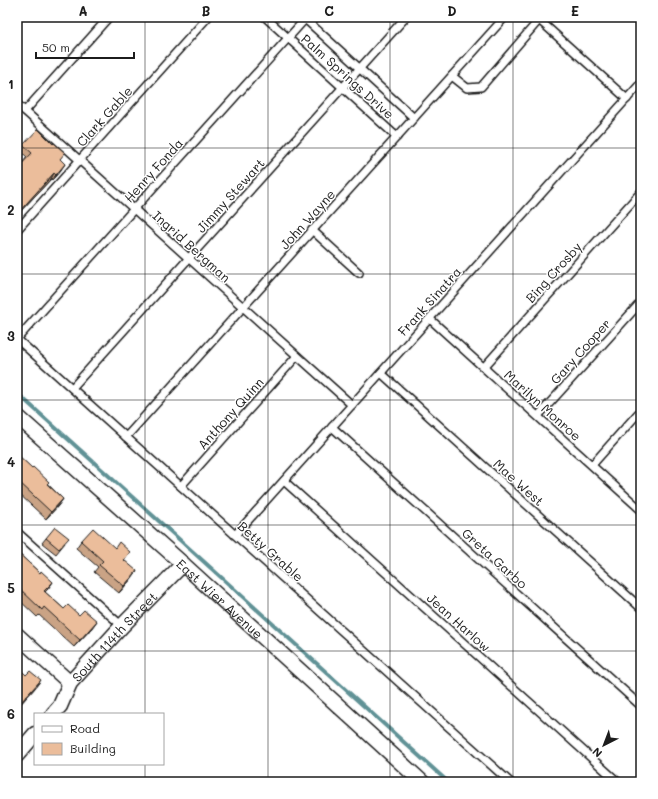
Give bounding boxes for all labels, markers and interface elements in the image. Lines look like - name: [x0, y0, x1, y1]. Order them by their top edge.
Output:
- text: A: [78, 2, 88, 19]
- text: B: [202, 2, 211, 19]
- text: C: [324, 2, 334, 19]
- text: D: [447, 2, 457, 19]
- text: E: [571, 2, 579, 19]
- street label: Palm Springs Drive: [298, 30, 398, 122]
- scale bar: [36, 34, 134, 60]
- text: 50 m: [42, 39, 70, 55]
- text: 1: [8, 75, 14, 92]
- street label: Clark Gable: [72, 82, 136, 150]
- street label: Henry Fonda: [120, 134, 186, 206]
- street label: Jimmy Stewart: [192, 154, 268, 236]
- street label: John Wayne: [276, 185, 338, 253]
- text: 2: [7, 201, 15, 218]
- street label: Ingrid Bergman: [149, 206, 235, 286]
- street label: Bing Crosby: [521, 238, 585, 306]
- street label: Frank Sinatra: [394, 263, 464, 339]
- street label: Gary Cooper: [546, 315, 614, 387]
- text: 3: [7, 327, 15, 344]
- street label: Marilyn Monroe: [501, 366, 585, 444]
- street label: Anthony Quinn: [193, 374, 267, 452]
- text: 4: [7, 453, 15, 470]
- street label: Mae West: [490, 455, 548, 509]
- street label: Betty Grable: [235, 517, 307, 585]
- street label: Greta Garbo: [459, 524, 532, 592]
- street label: East Wier Avenue: [174, 554, 267, 642]
- text: 5: [7, 579, 15, 596]
- street label: South 114th Street: [67, 587, 160, 685]
- street label: Jean Harlow: [424, 589, 494, 655]
- text: 6: [7, 705, 15, 722]
- legend: [34, 713, 164, 765]
- text: Road: [70, 720, 100, 736]
- north arrow: [584, 725, 624, 765]
- text: Building: [70, 740, 116, 756]
- text: N: [589, 744, 605, 761]

